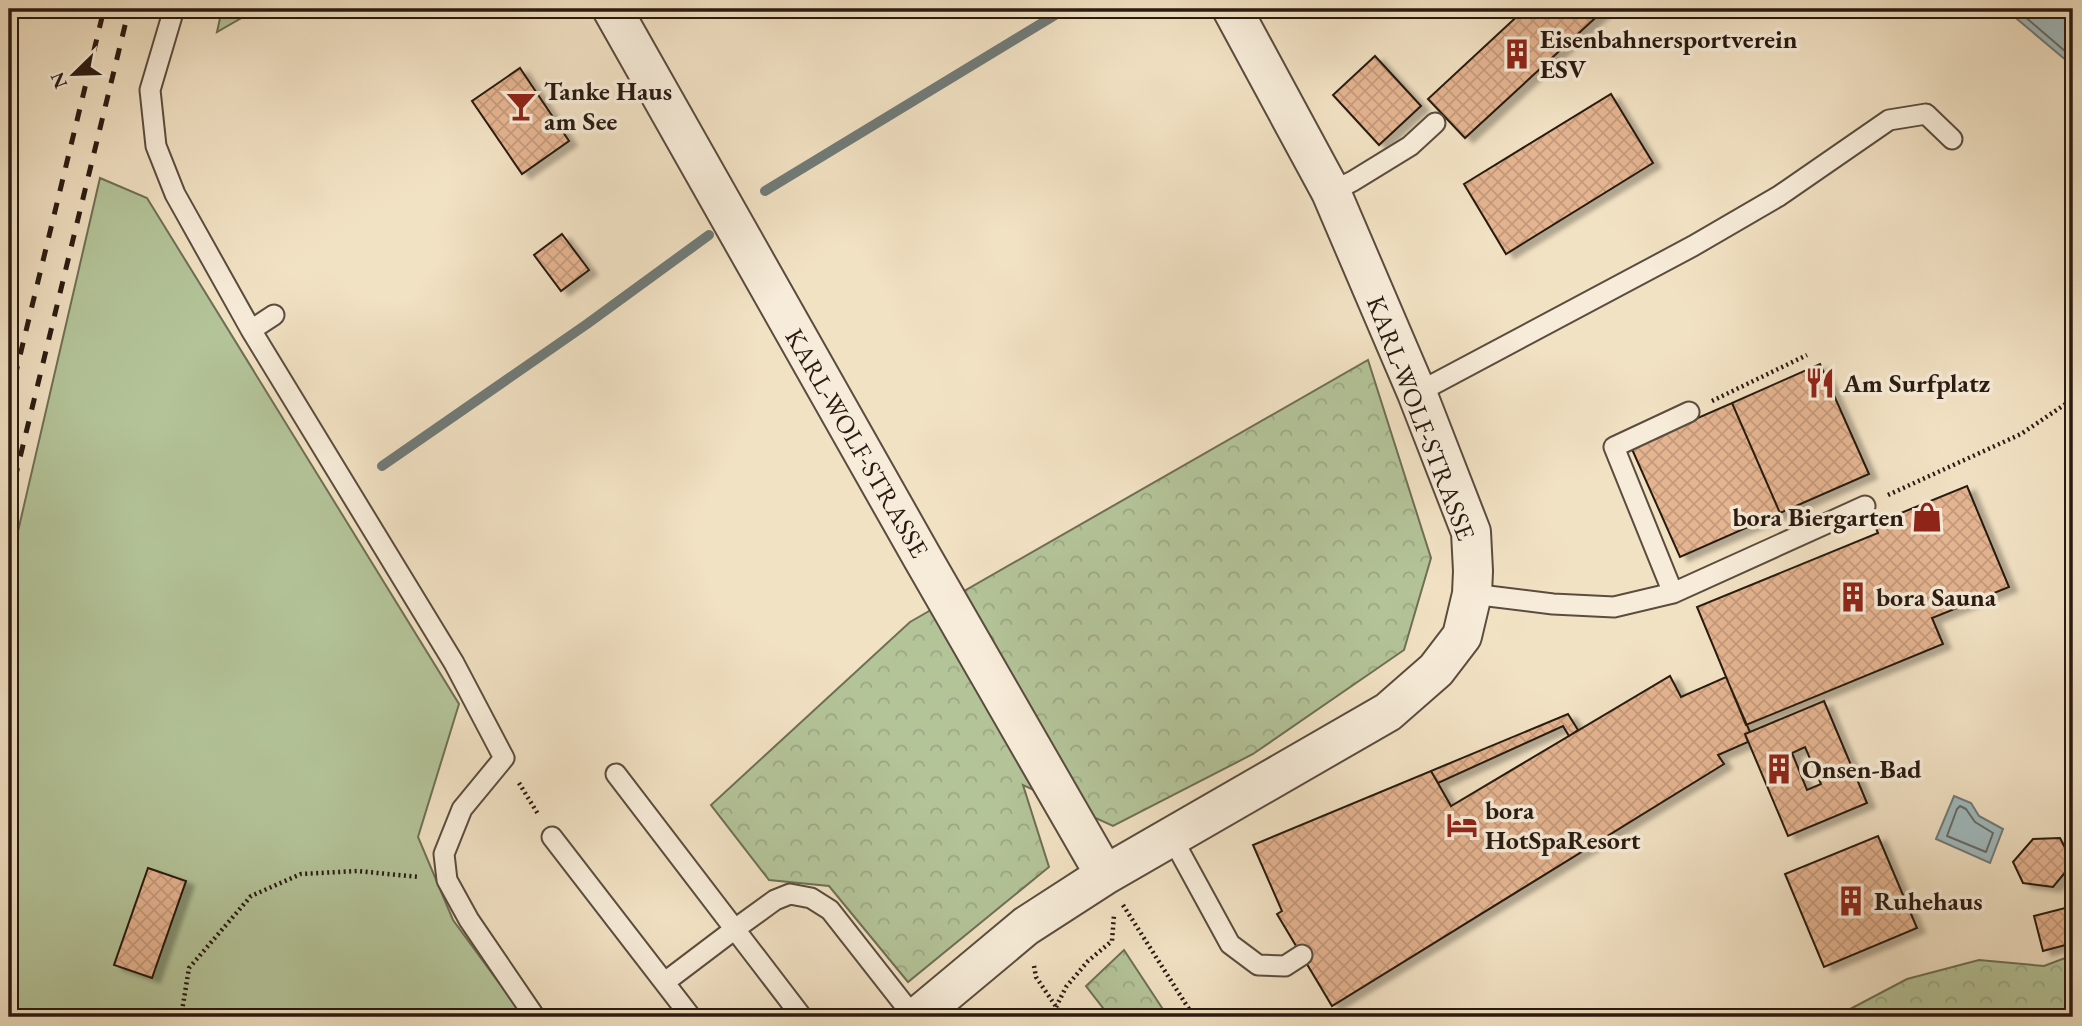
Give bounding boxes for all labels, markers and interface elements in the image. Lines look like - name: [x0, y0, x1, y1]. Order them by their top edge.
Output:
- place label: Eisenbahnersportverein ESV: [1540, 22, 1798, 86]
- building icon: Eisenbahnersportverein ESV: [1500, 37, 1534, 71]
- north arrow: [38, 38, 108, 108]
- text: N: [44, 68, 73, 92]
- place label: Tanke Haus am See: [544, 74, 672, 138]
- bar icon: Tanke Haus am See: [504, 89, 538, 123]
- street label: KARL-WOLF-STRASSE: [1359, 291, 1483, 545]
- street label: KARL-WOLF-STRASSE: [778, 322, 937, 564]
- restaurant icon: Am Surfplatz: [1803, 366, 1837, 400]
- place label: Am Surfplatz: [1842, 366, 1990, 400]
- place label: bora Biergarten: [1733, 500, 1904, 534]
- shop icon: bora Biergarten: [1910, 500, 1944, 534]
- building icon: bora Sauna: [1836, 580, 1870, 614]
- place label: bora Sauna: [1876, 580, 1997, 614]
- building icon: Onsen-Bad: [1762, 752, 1796, 786]
- place label: Onsen-Bad: [1802, 752, 1922, 786]
- place label: bora HotSpaResort: [1485, 793, 1641, 857]
- hotel icon: bora HotSpaResort: [1445, 808, 1479, 842]
- building icon: Ruhehaus: [1834, 884, 1868, 918]
- place label: Ruhehaus: [1874, 884, 1983, 918]

